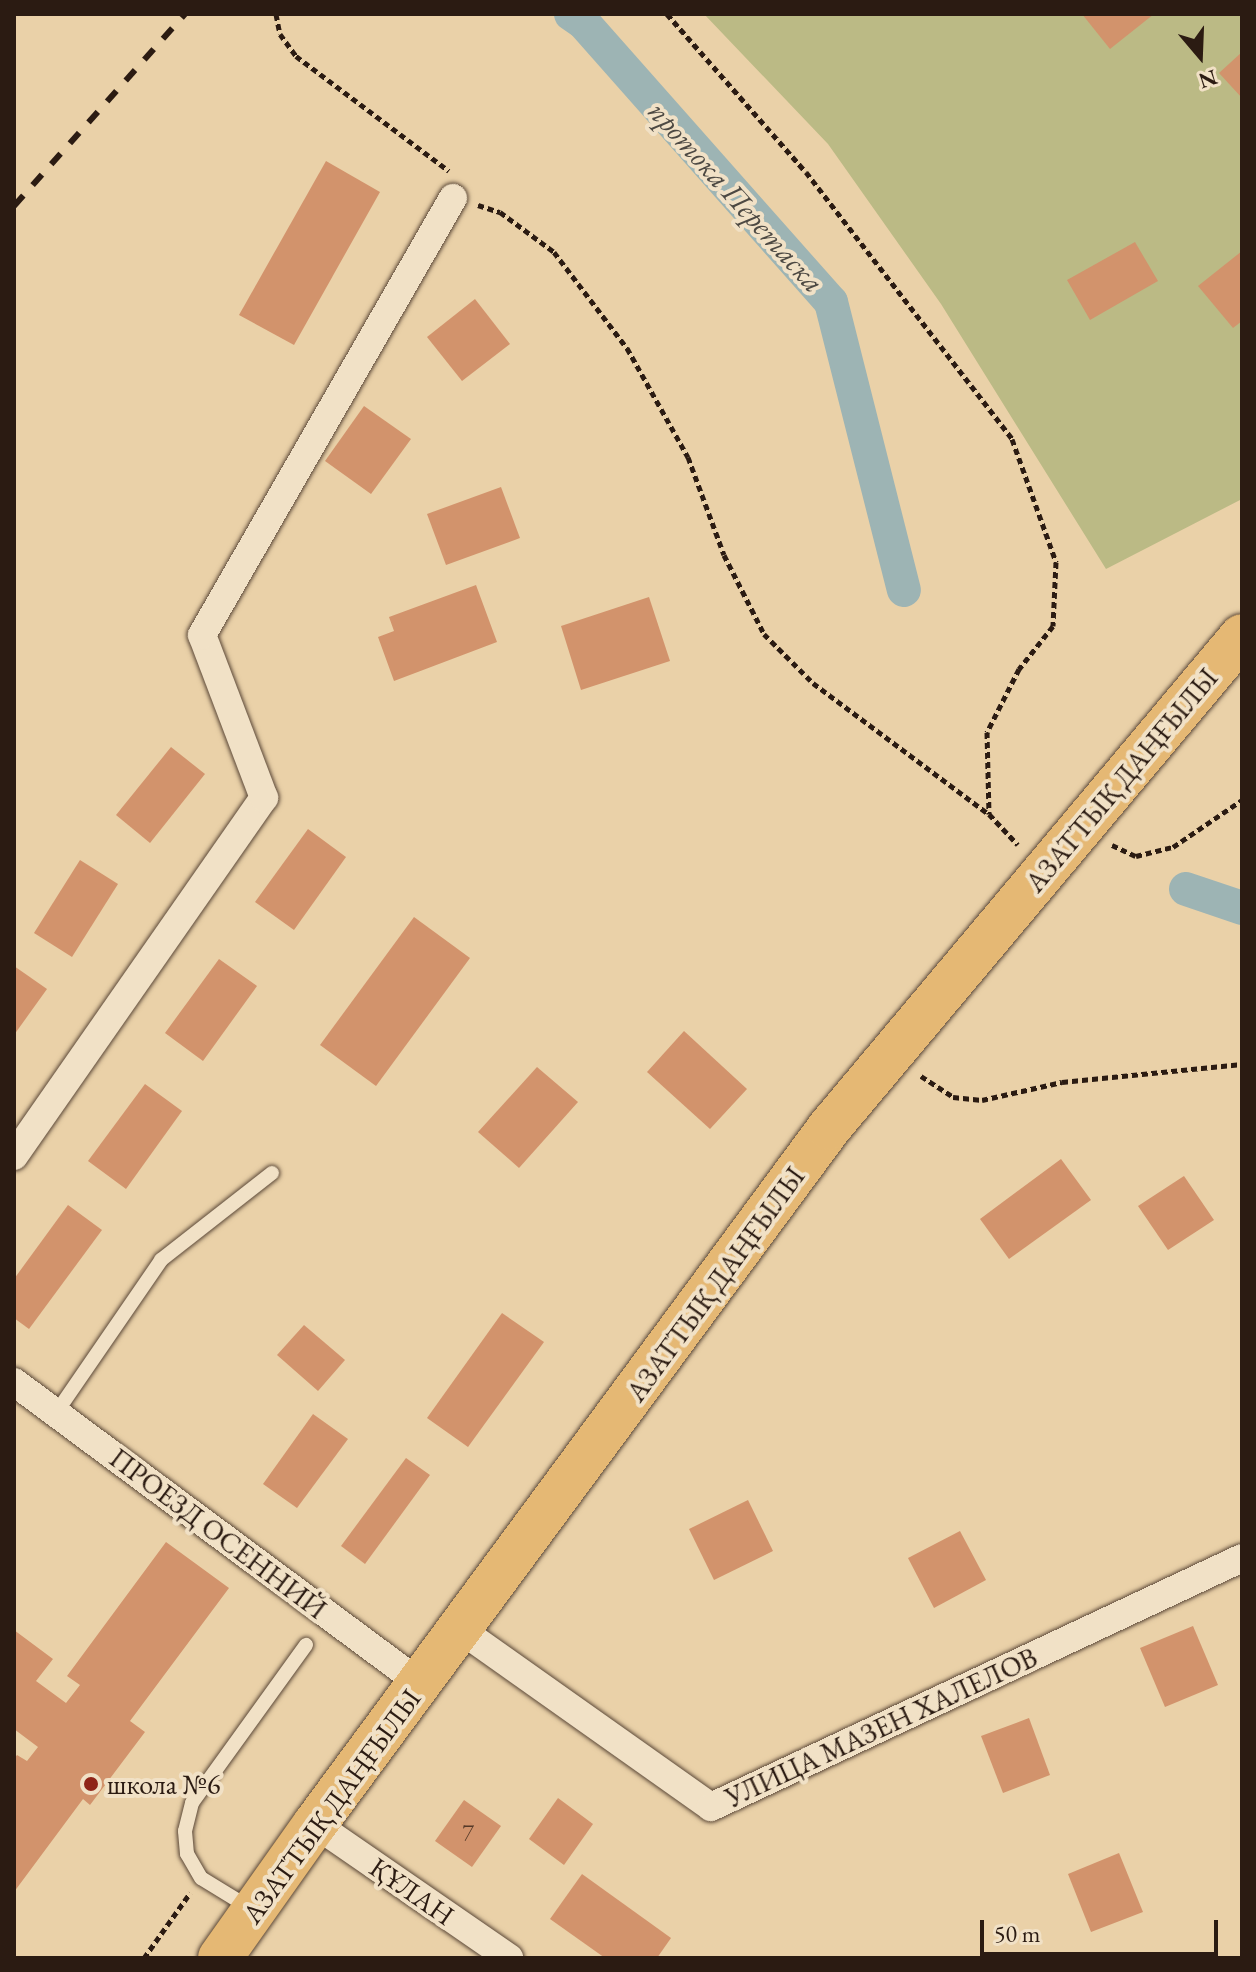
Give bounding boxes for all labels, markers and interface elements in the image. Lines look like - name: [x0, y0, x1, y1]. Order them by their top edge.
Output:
- north arrow: [1160, 16, 1240, 96]
- text: N: [1195, 63, 1221, 96]
- water label: протока Перетаска: [641, 94, 831, 300]
- street label: АЗАТТЫҚ ДАҢҒЫЛЫ: [1018, 661, 1224, 899]
- street label: АЗАТТЫҚ ДАҢҒЫЛЫ: [619, 1160, 811, 1408]
- street label: ПРОЕЗД ОСЕННИЙ: [103, 1441, 333, 1625]
- street label: УЛИЦА МАЗЕН ХАЛЕЛОВ: [720, 1640, 1042, 1814]
- street label: АЗАТТЫҚ ДАҢҒЫЛЫ: [235, 1682, 427, 1930]
- place label: школа №6: [107, 1767, 220, 1801]
- marker: школа №6: [82, 1775, 100, 1793]
- house number: 7: [462, 1819, 474, 1847]
- street label: ҚҰЛАН: [363, 1850, 461, 1932]
- scale bar: [984, 1904, 1222, 1954]
- text: 50 m: [994, 1918, 1041, 1949]

